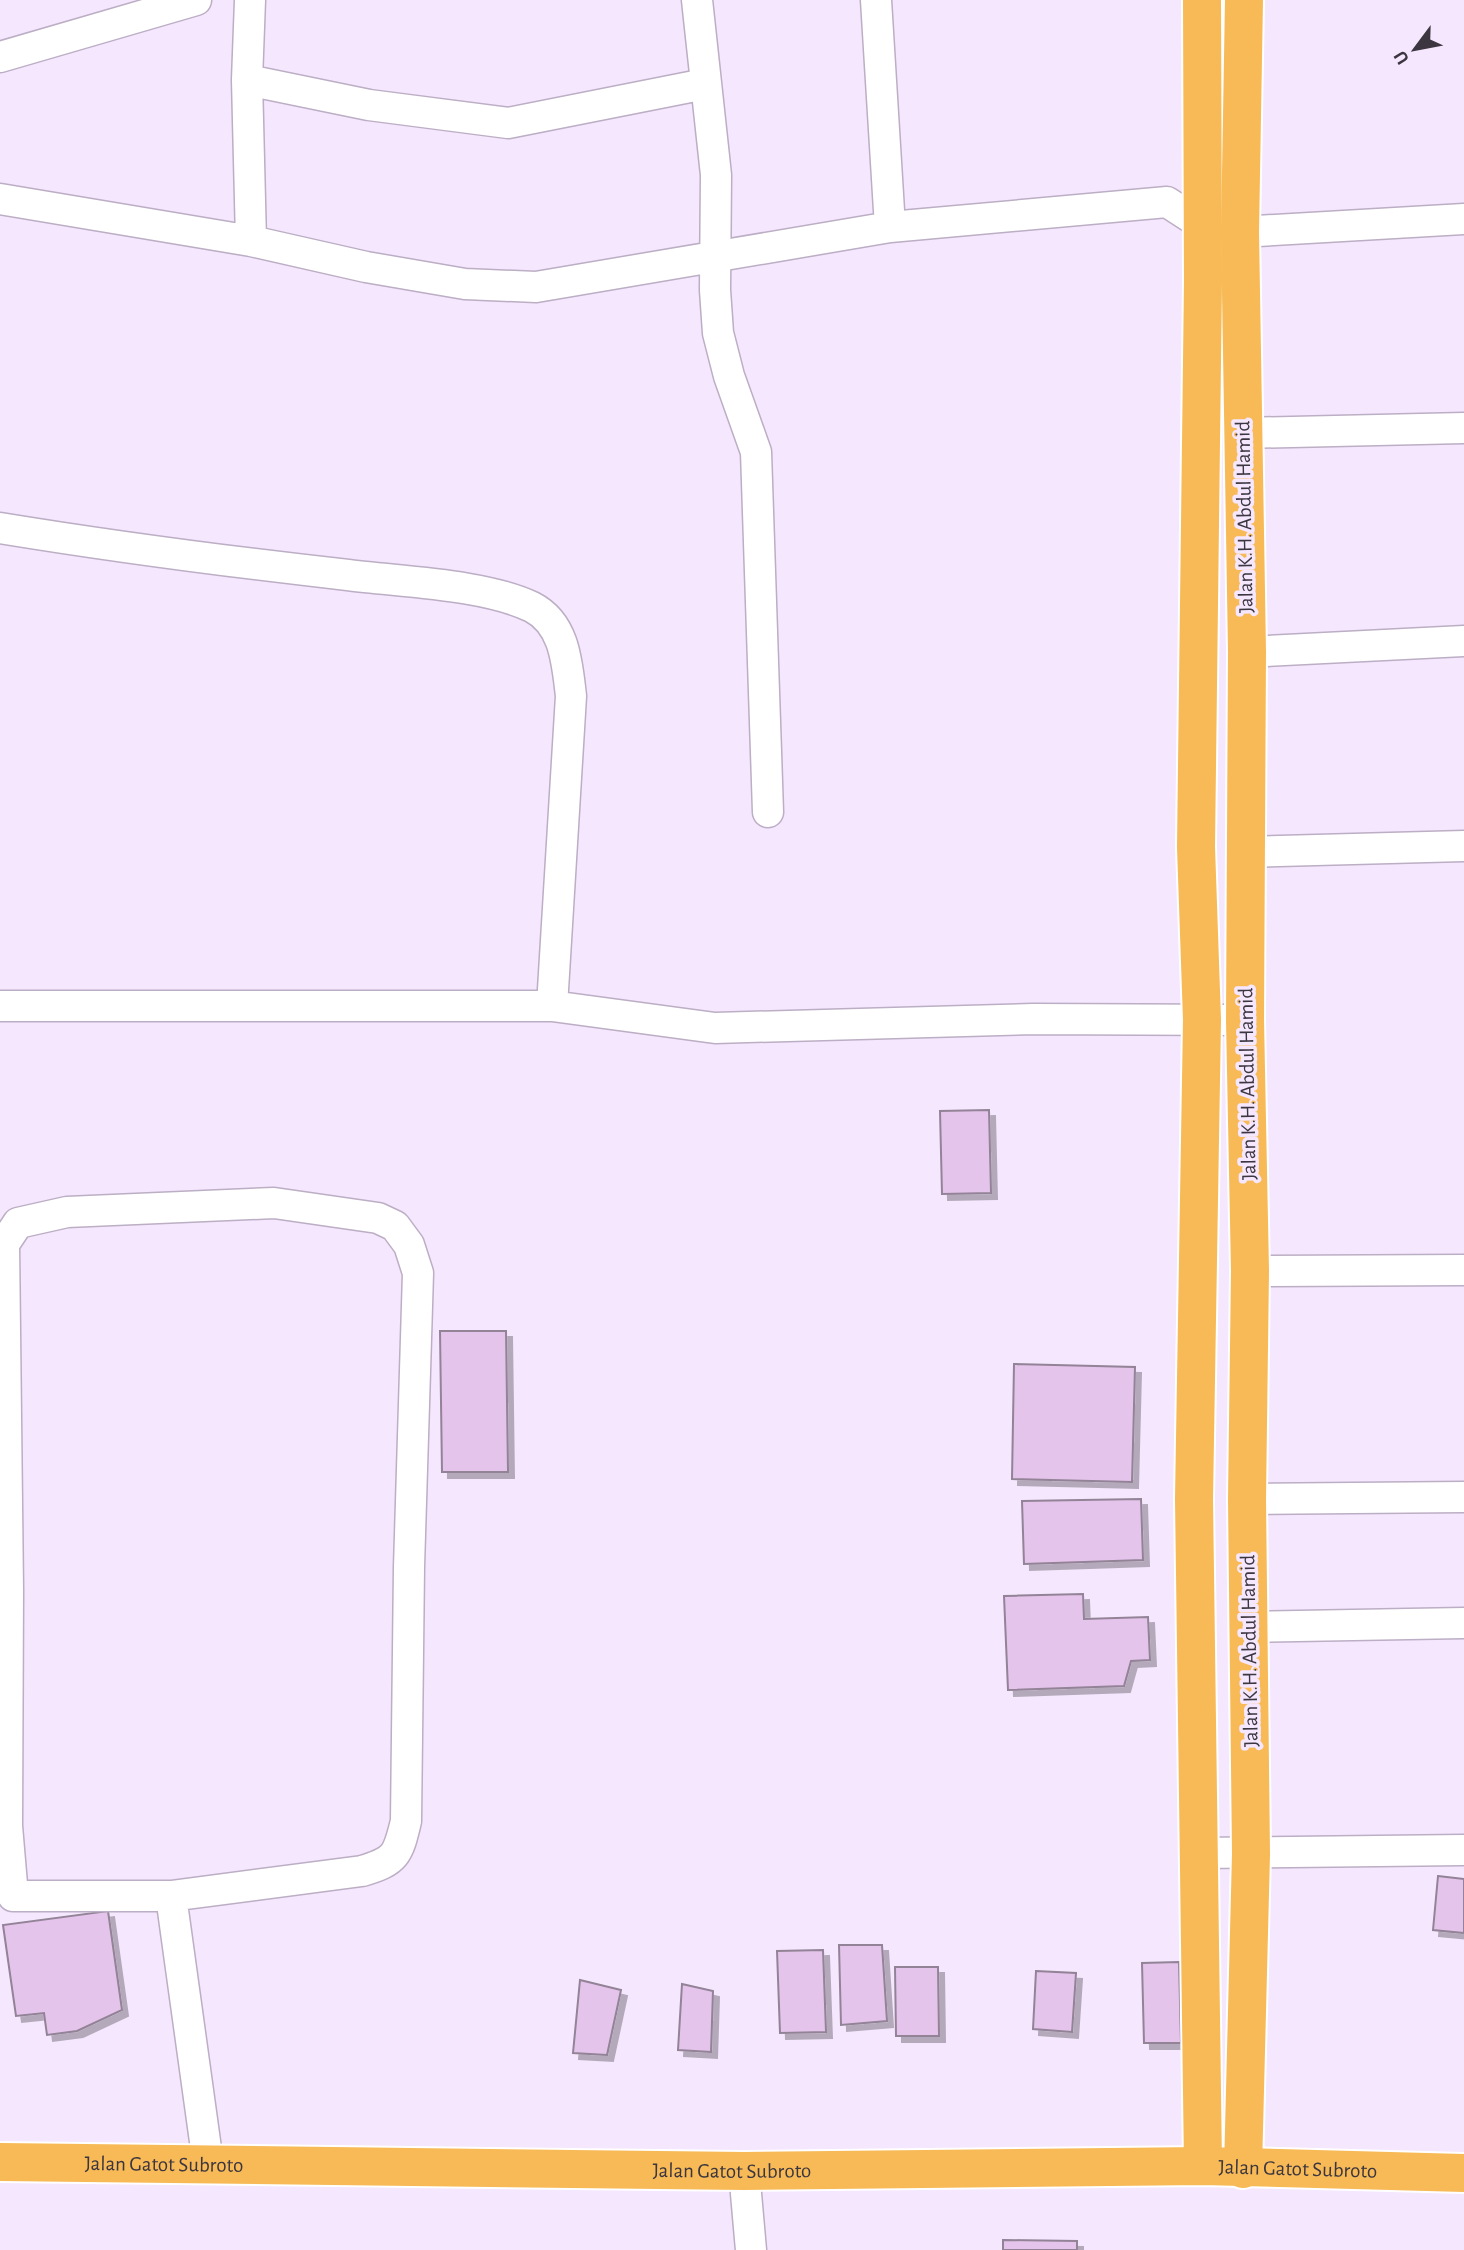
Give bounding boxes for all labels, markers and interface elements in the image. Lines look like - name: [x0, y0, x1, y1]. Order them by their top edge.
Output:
- north arrow: [1380, 14, 1450, 84]
- text: U: [1391, 47, 1413, 67]
- street label: Jalan K.H. Abdul Hamid: [1232, 420, 1257, 613]
- street label: Jalan K.H. Abdul Hamid: [1235, 987, 1260, 1180]
- street label: Jalan K.H. Abdul Hamid: [1237, 1554, 1262, 1747]
- street label: Jalan Gatot Subroto: [84, 2153, 244, 2176]
- street label: Jalan Gatot Subroto: [1218, 2156, 1378, 2182]
- street label: Jalan Gatot Subroto: [652, 2160, 811, 2182]

